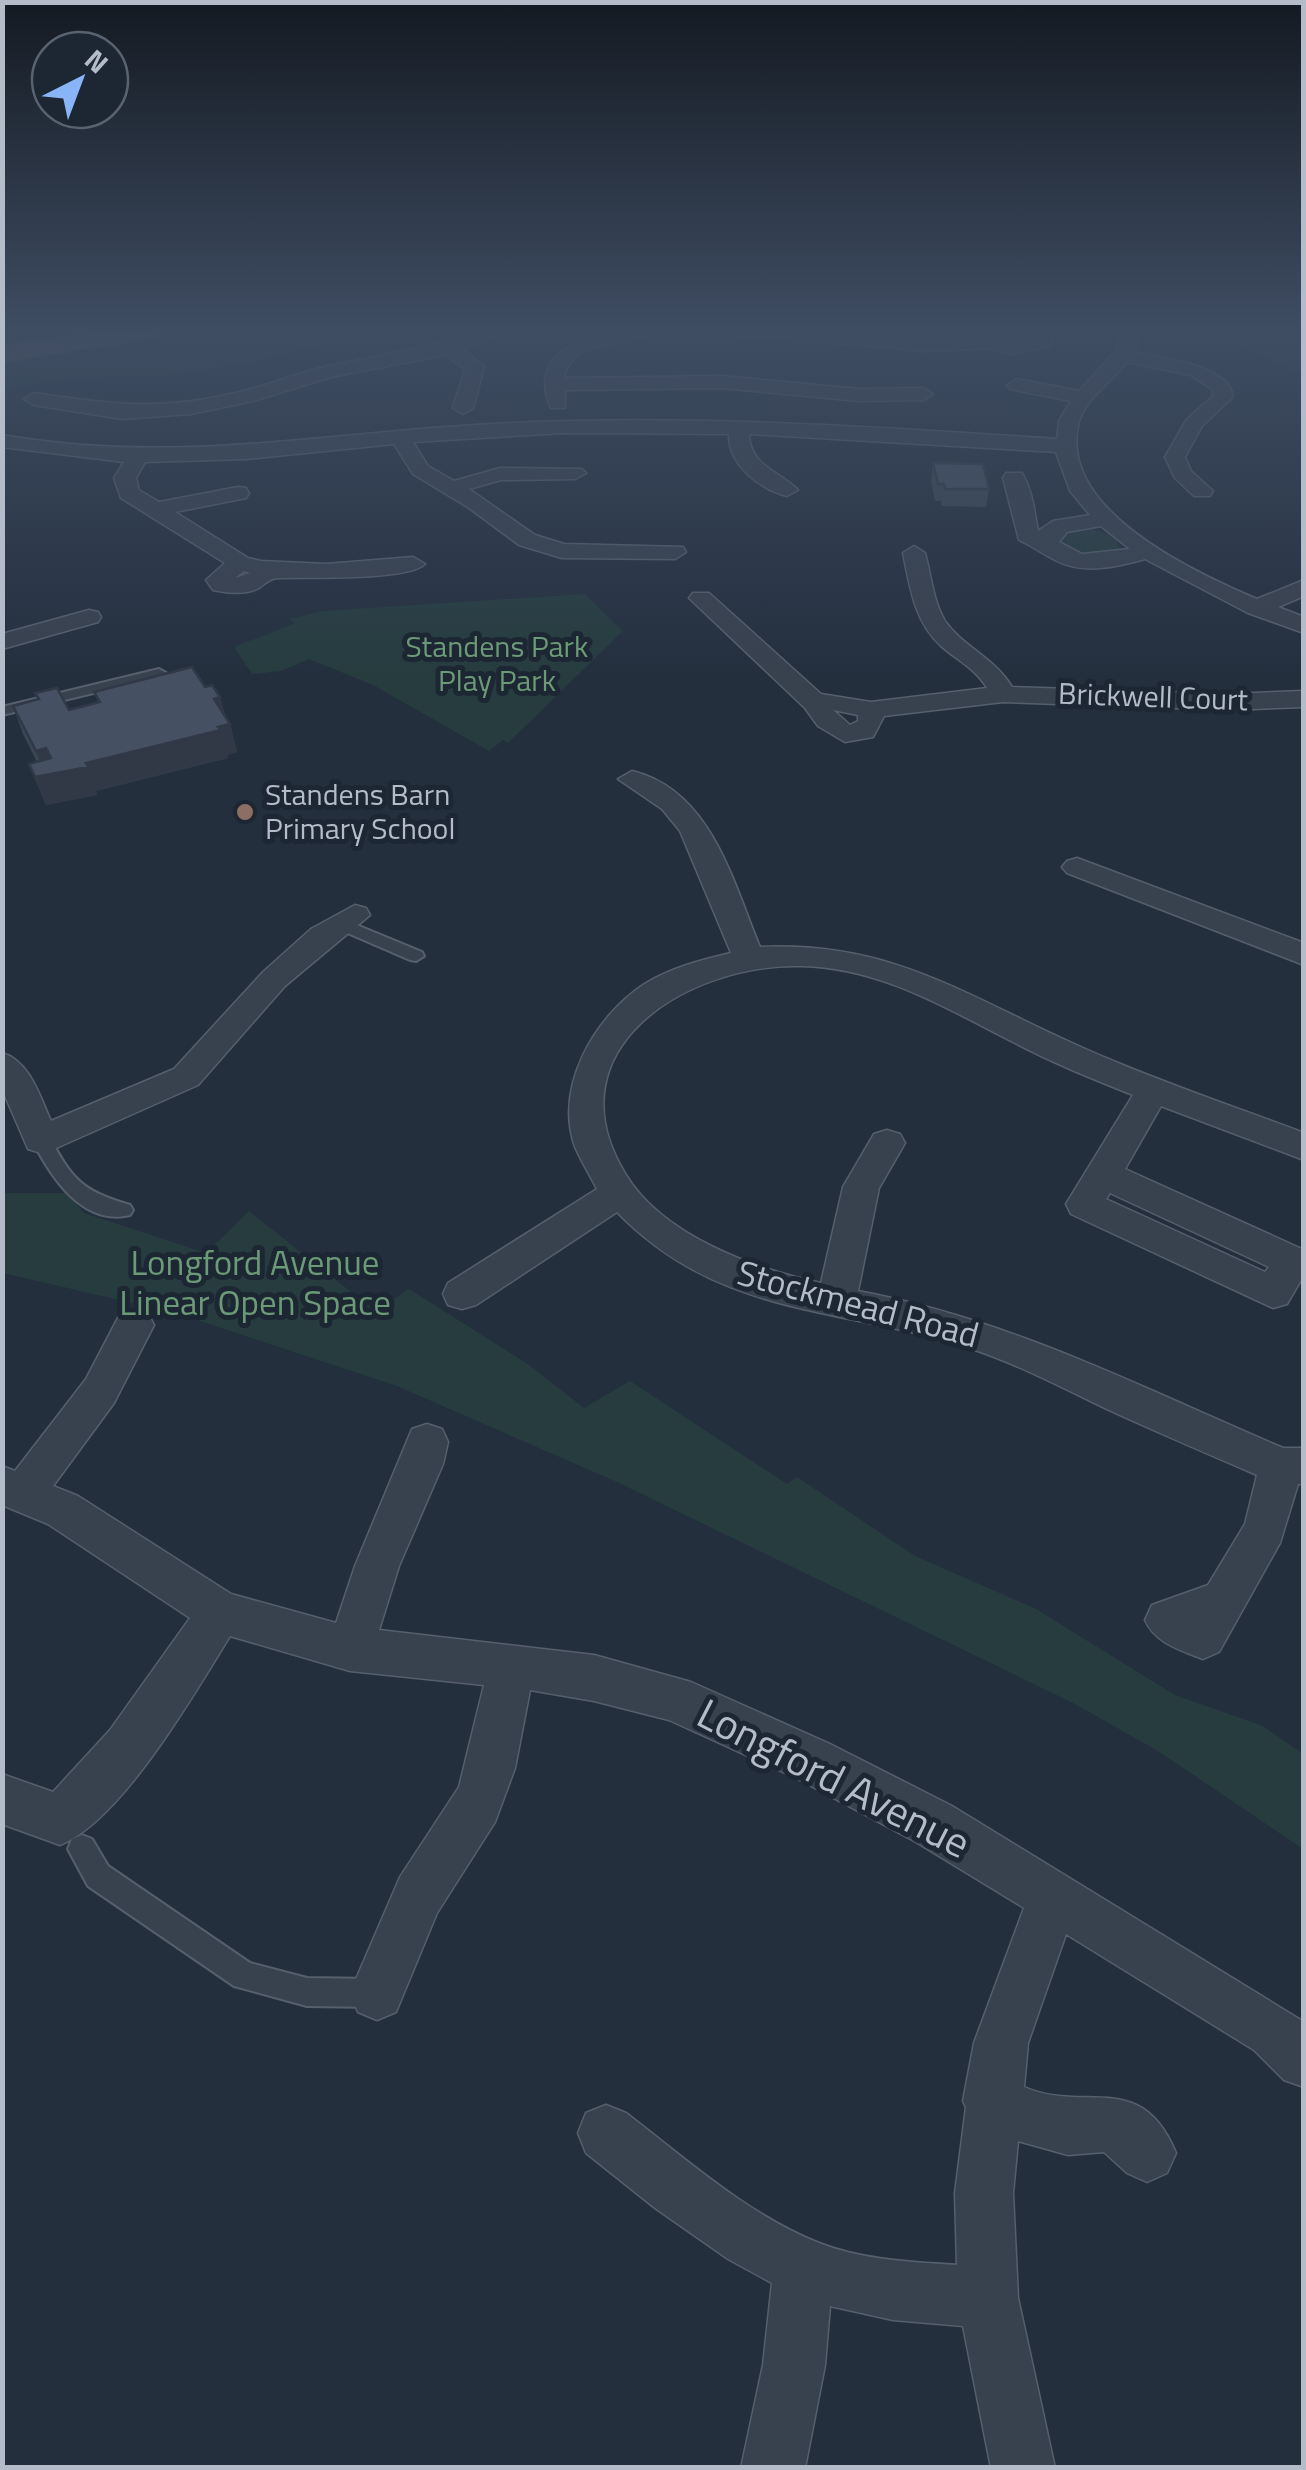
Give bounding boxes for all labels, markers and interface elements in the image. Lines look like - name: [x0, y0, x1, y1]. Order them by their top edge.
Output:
- north arrow: [30, 30, 130, 130]
- text: N: [75, 39, 119, 84]
- park label: Standens Park Play Park: [406, 623, 588, 703]
- street label: Brickwell Court: [1057, 670, 1249, 722]
- place label: Standens Barn Primary School: [265, 771, 455, 851]
- marker: Standens Barn Primary School: [234, 801, 256, 823]
- park label: Longford Avenue Linear Open Space: [119, 1235, 391, 1329]
- street label: Stockmead Road: [732, 1245, 985, 1361]
- street label: Longford Avenue: [687, 1681, 982, 1873]

